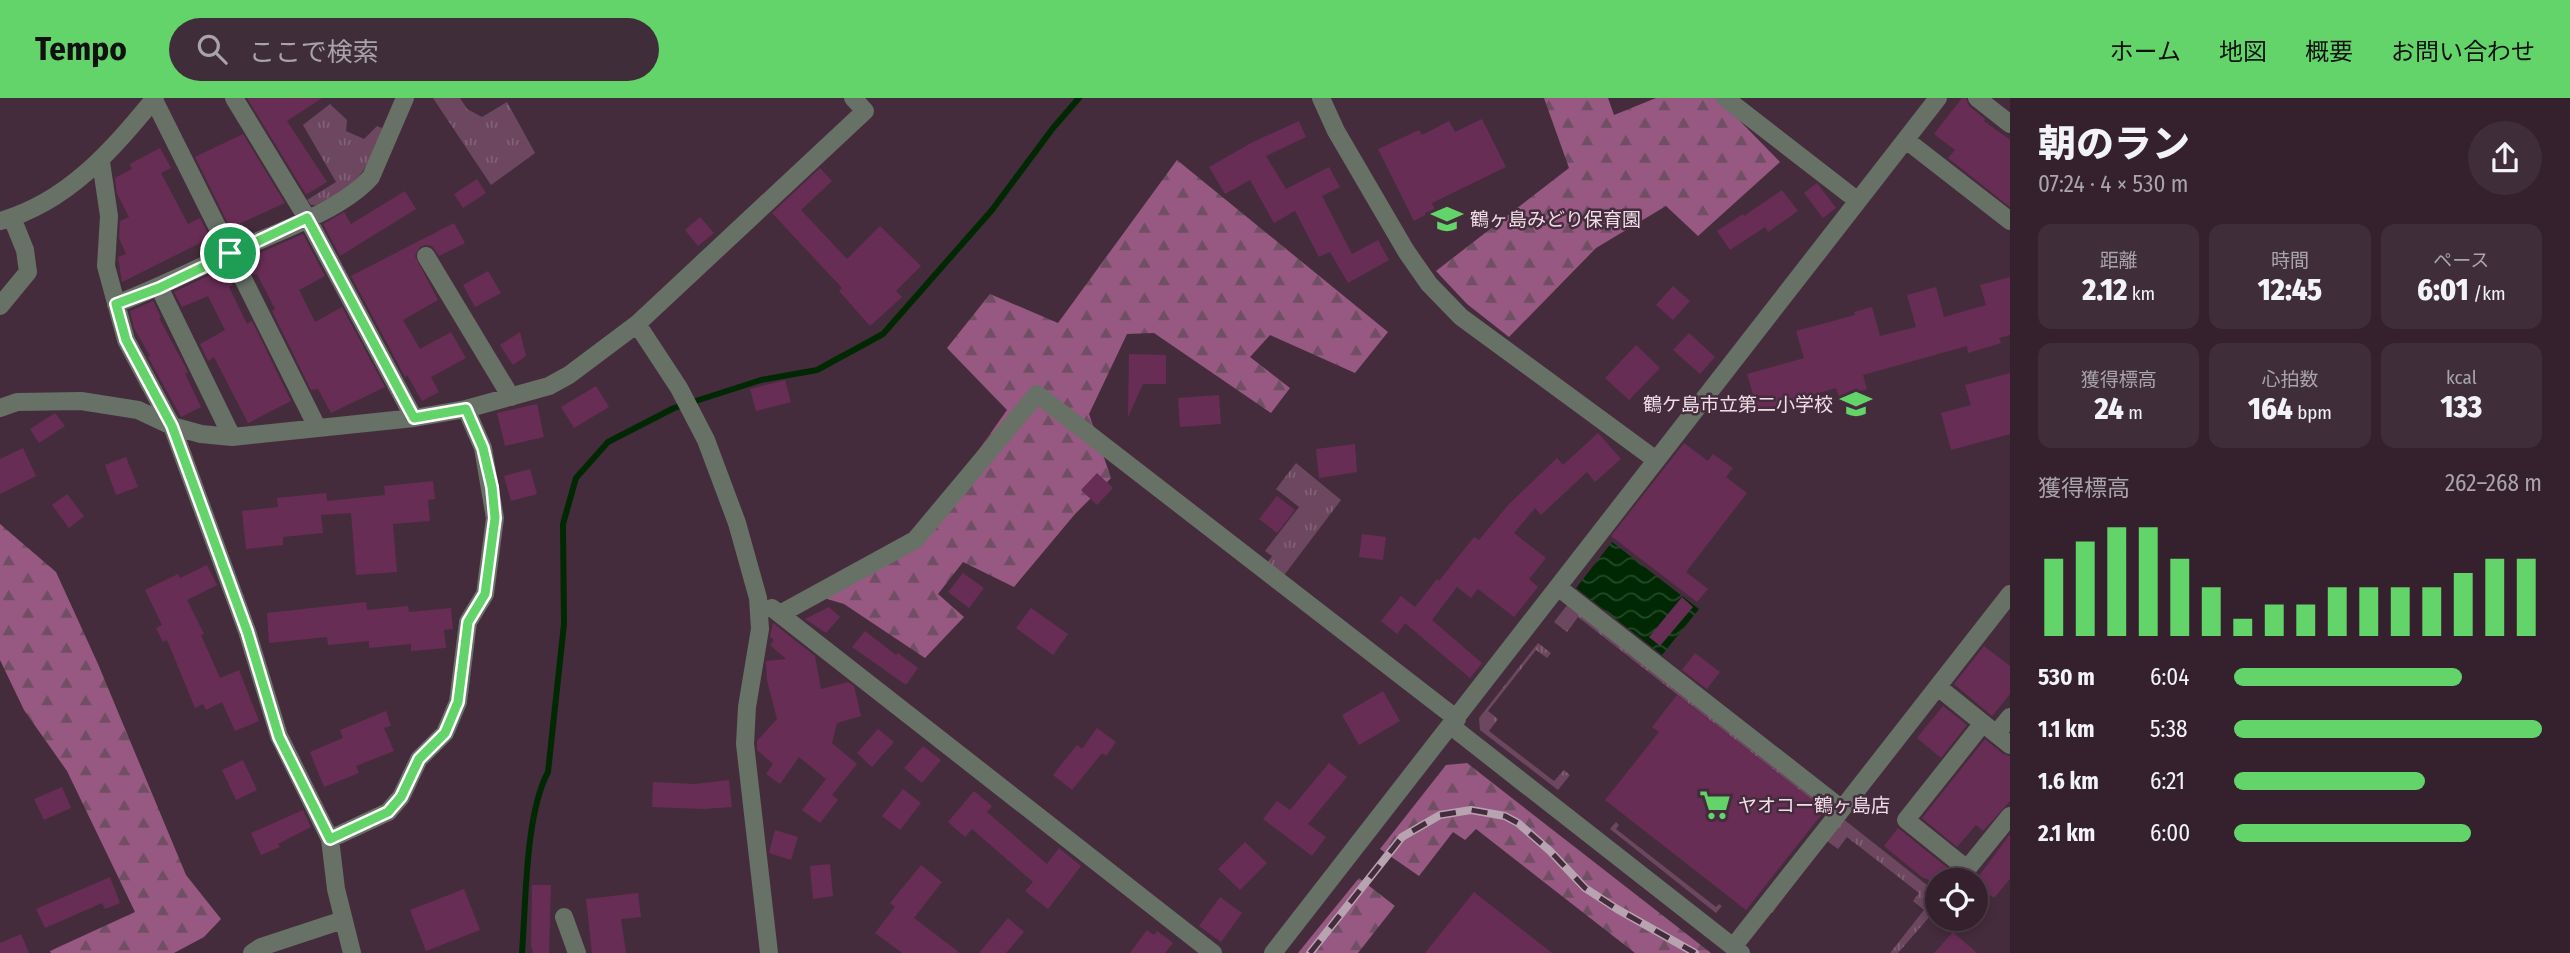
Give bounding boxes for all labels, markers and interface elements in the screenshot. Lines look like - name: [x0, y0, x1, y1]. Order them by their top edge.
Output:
- search box: [169, 18, 659, 81]
- text: Tempo: [35, 29, 127, 69]
- icon: search: [193, 30, 231, 68]
- text: ここで検索: [249, 37, 379, 68]
- text: ホーム: [2110, 38, 2181, 66]
- text: 地図: [2219, 38, 2267, 66]
- text: 概要: [2305, 38, 2353, 66]
- text: お問い合わせ: [2391, 38, 2535, 66]
- text: 朝のラン: [2038, 121, 2190, 167]
- button: share: [2468, 121, 2542, 195]
- text: 07:24 · 4 × 530 m: [2038, 170, 2188, 198]
- school or university icon: 鶴ヶ島みどり保育園: [1430, 202, 1464, 236]
- place label: 鶴ヶ島みどり保育園: [1470, 208, 1641, 231]
- pin: [200, 223, 260, 283]
- icon: arrive: [211, 234, 249, 272]
- text: 距離: [2100, 249, 2138, 272]
- text: 時間: [2271, 249, 2309, 272]
- text: ペース: [2433, 249, 2489, 272]
- text: 2.12: [2082, 272, 2127, 308]
- text: 12:45: [2258, 272, 2322, 308]
- text: 6:01: [2417, 272, 2469, 308]
- text: km: [2127, 282, 2155, 305]
- text: /km: [2469, 282, 2506, 305]
- text: kcal: [2446, 366, 2477, 389]
- text: 獲得標高: [2081, 368, 2157, 391]
- text: 心拍数: [2261, 368, 2319, 391]
- school or university icon: 鶴ケ島市立第二小学校: [1839, 387, 1873, 421]
- text: 133: [2440, 389, 2482, 425]
- text: 24: [2095, 391, 2124, 427]
- text: 164: [2248, 391, 2293, 427]
- place label: 鶴ケ島市立第二小学校: [1643, 393, 1833, 416]
- text: m: [2124, 401, 2143, 424]
- text: bpm: [2293, 401, 2332, 424]
- text: 262–268 m: [2445, 469, 2542, 497]
- text: 獲得標高: [2038, 474, 2130, 502]
- text: 530 m: [2038, 663, 2095, 691]
- text: 6:04: [2150, 663, 2189, 691]
- text: 1.1 km: [2038, 715, 2094, 743]
- text: 5:38: [2150, 715, 2188, 743]
- text: 1.6 km: [2038, 767, 2099, 795]
- text: 6:21: [2150, 767, 2185, 795]
- supermarket icon: ヤオコー鶴ヶ島店: [1698, 788, 1732, 822]
- place label: ヤオコー鶴ヶ島店: [1738, 794, 1890, 817]
- text: 2.1 km: [2038, 819, 2095, 847]
- text: 6:00: [2150, 819, 2190, 847]
- map controls: [1925, 868, 1988, 931]
- button: locate: [1925, 868, 1988, 931]

